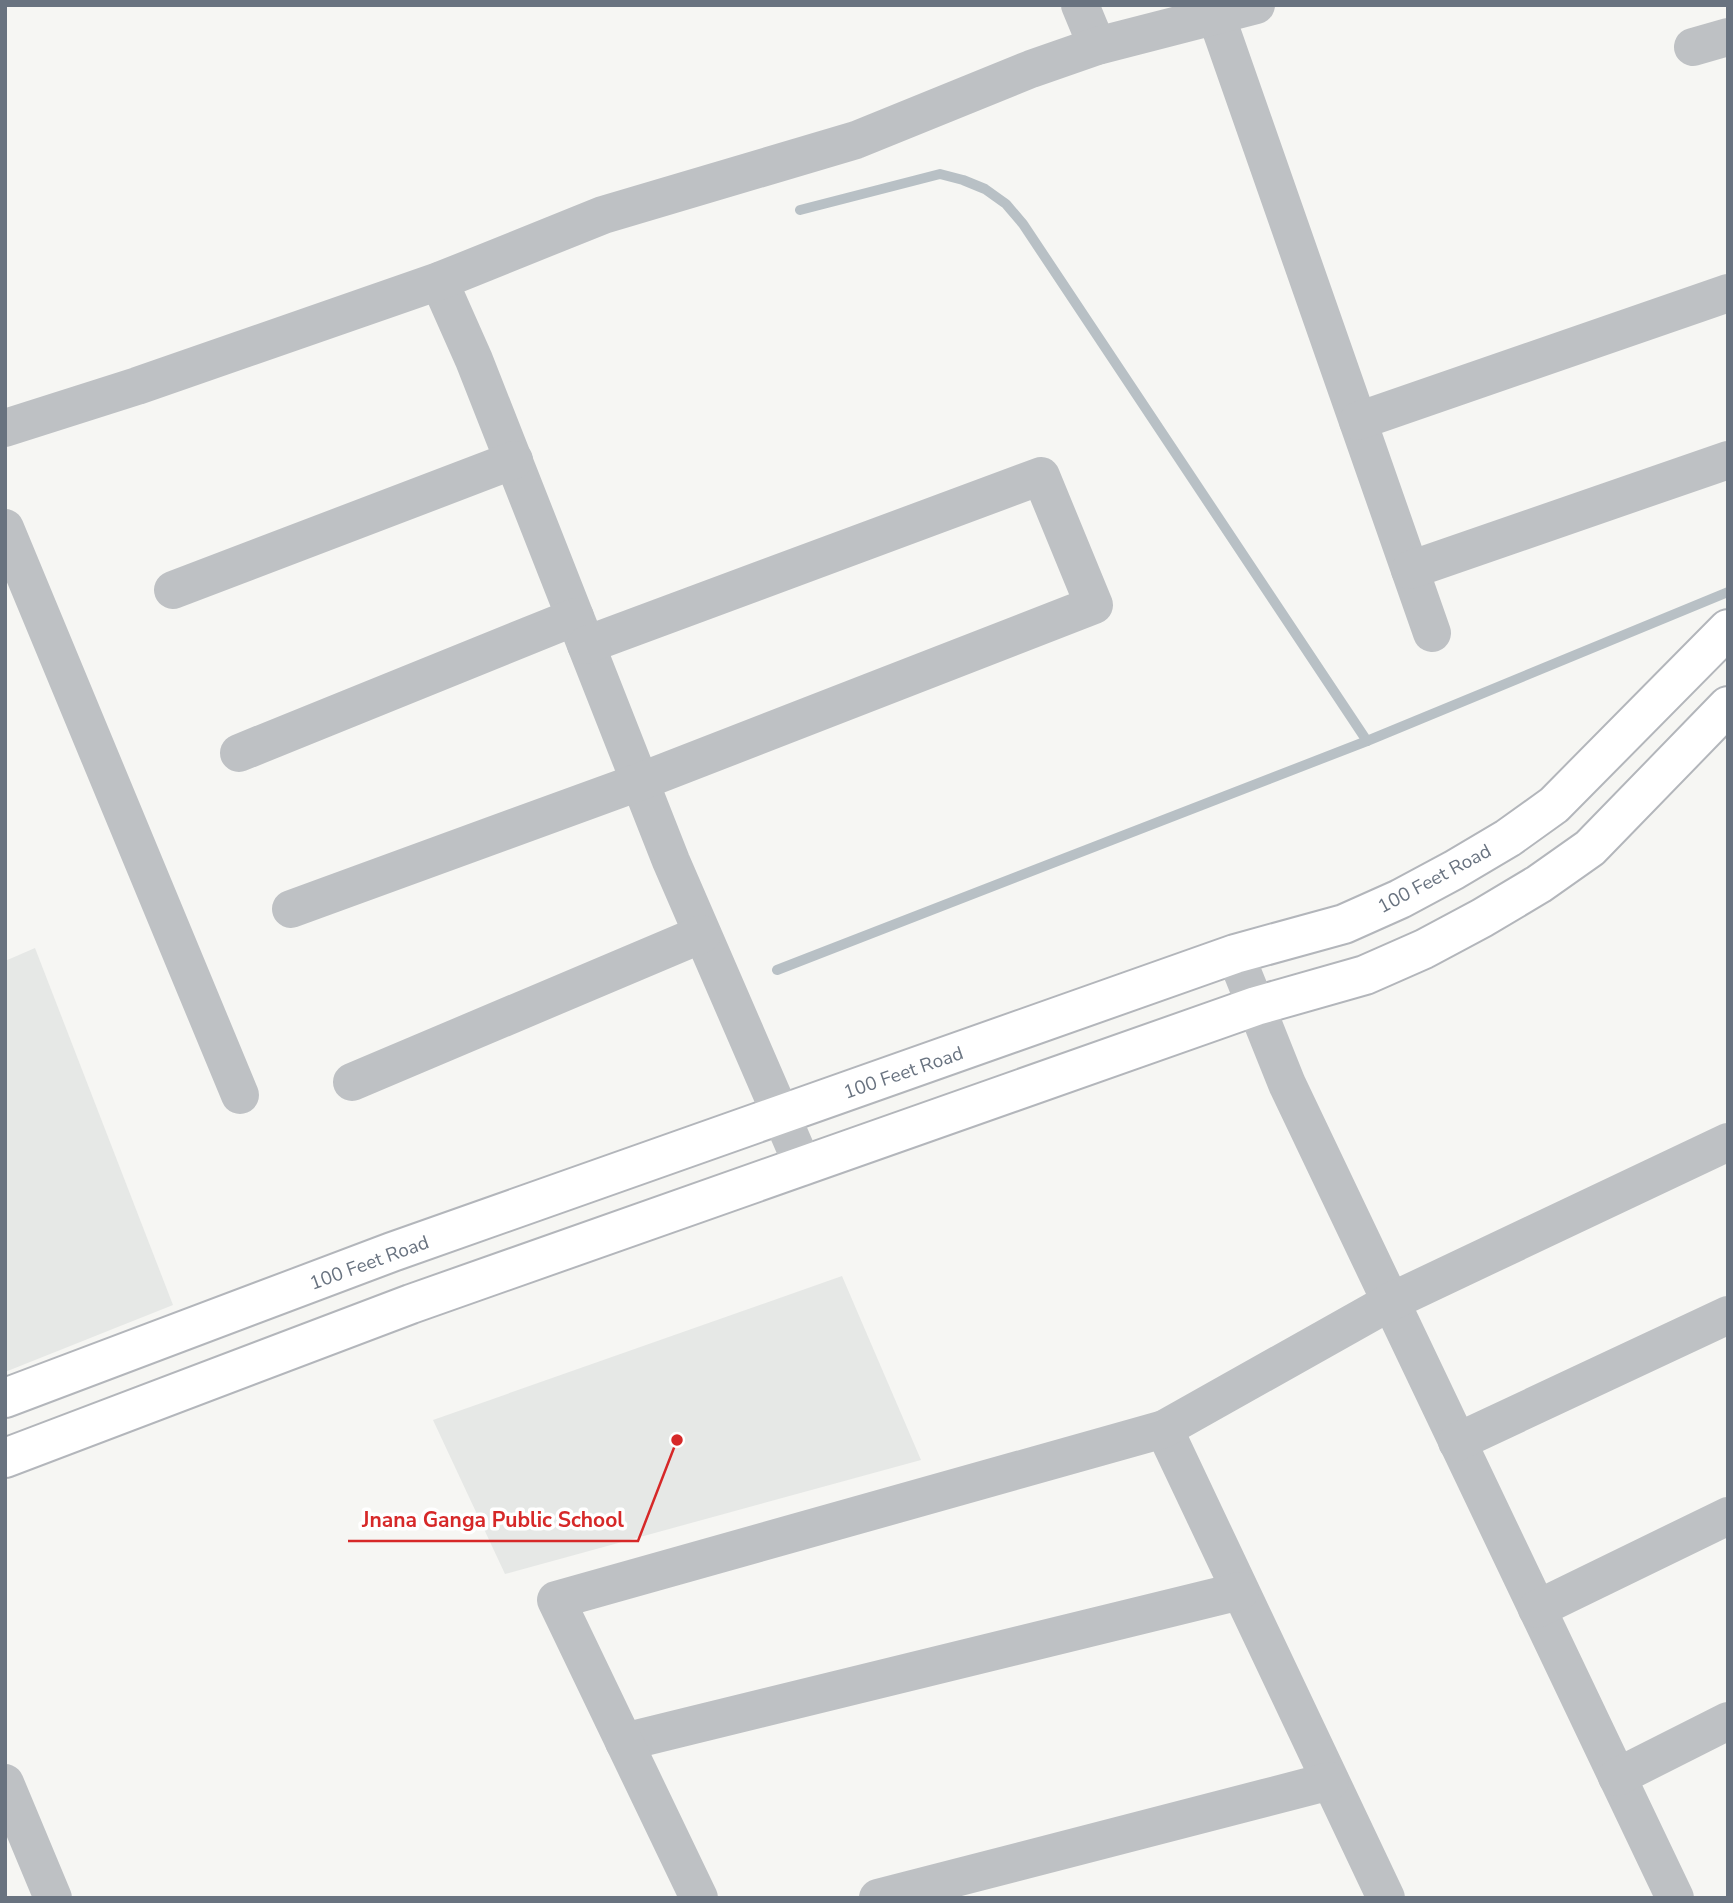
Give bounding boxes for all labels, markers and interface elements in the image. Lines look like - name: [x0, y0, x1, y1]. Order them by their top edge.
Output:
- street label: 100 Feet Road: [1373, 838, 1496, 920]
- street label: 100 Feet Road: [840, 1040, 967, 1106]
- street label: 100 Feet Road: [306, 1229, 433, 1297]
- callout: Jnana Ganga Public School: [348, 1499, 638, 1541]
- text: Jnana Ganga Public School: [361, 1506, 624, 1534]

